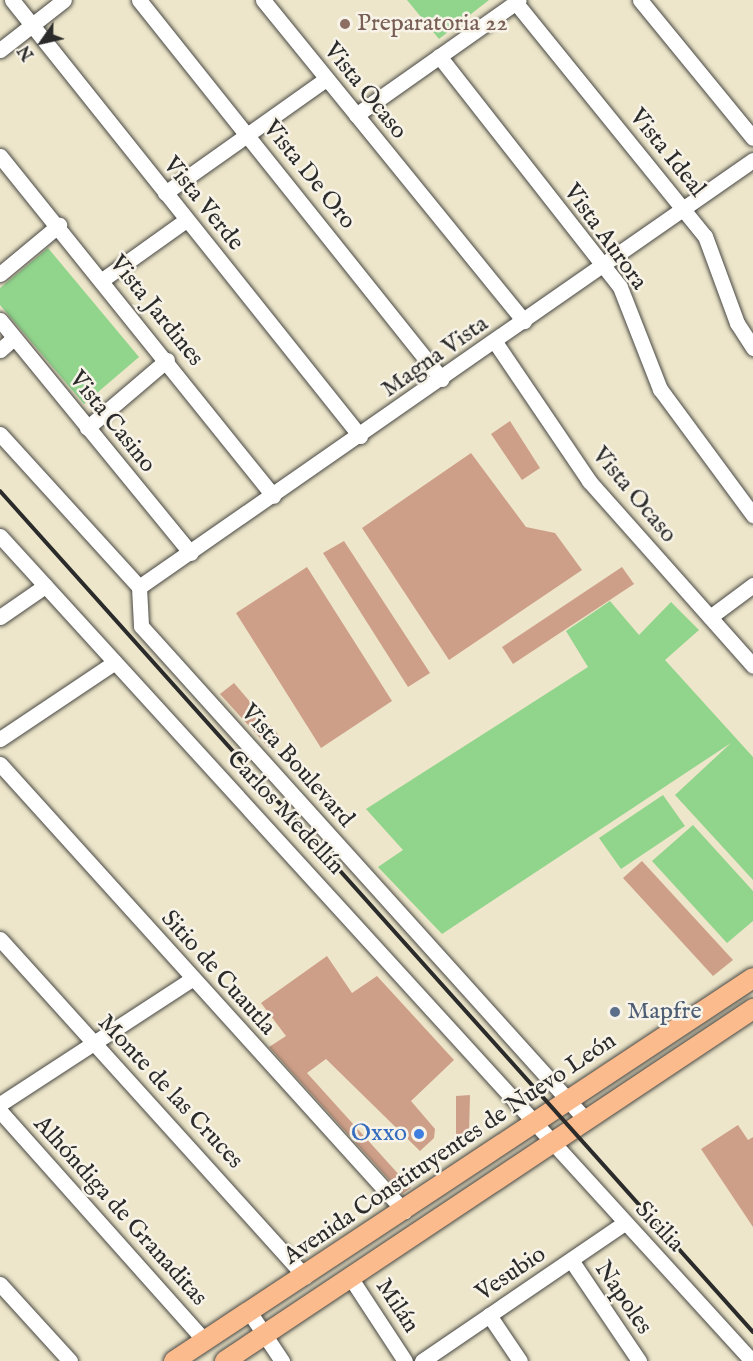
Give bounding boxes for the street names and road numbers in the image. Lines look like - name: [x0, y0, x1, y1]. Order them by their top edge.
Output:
- street label: Vista Ocaso: [317, 37, 413, 145]
- street label: Vista Ideal: [623, 103, 711, 203]
- street label: Vista De Oro: [256, 115, 362, 235]
- street label: Vista Verde: [156, 151, 250, 257]
- street label: Vista Aurora: [557, 178, 653, 296]
- street label: Vista Jardines: [103, 250, 209, 372]
- street label: Magna Vista: [376, 310, 494, 404]
- street label: Vista Casino: [62, 365, 162, 479]
- street label: Vista Ocaso: [586, 441, 682, 549]
- street label: Vista Boulevard: [234, 699, 360, 833]
- street label: Carlos Medellín: [220, 745, 350, 881]
- street label: Sitio de Cuautla: [154, 905, 282, 1041]
- street label: Monte de las Cruces: [91, 1009, 249, 1175]
- street label: Avenida Constituyentes de Nuevo León: [278, 1027, 622, 1271]
- street label: Alhóndiga de Granaditas: [27, 1110, 213, 1312]
- street label: Sicilia: [628, 1196, 690, 1258]
- street label: Vesubio: [470, 1240, 552, 1308]
- street label: Napoles: [588, 1256, 658, 1340]
- street label: Milán: [369, 1274, 425, 1338]

